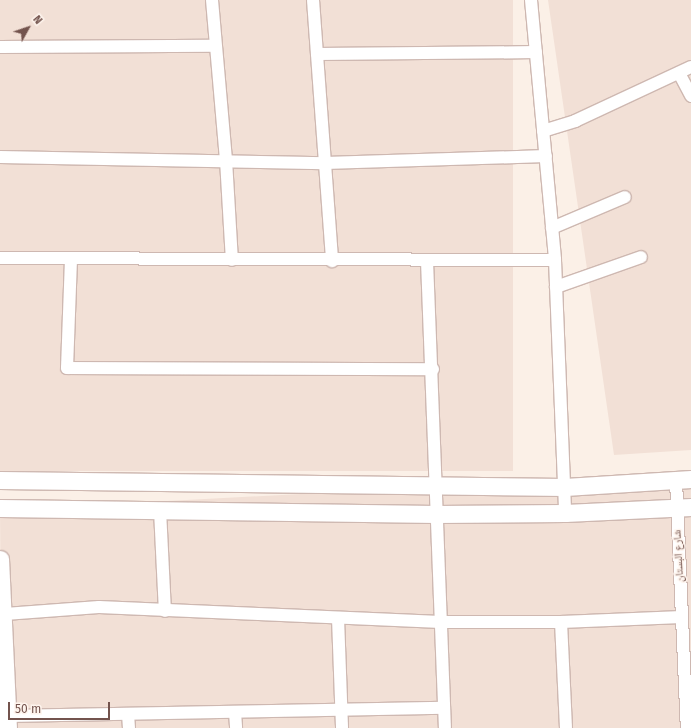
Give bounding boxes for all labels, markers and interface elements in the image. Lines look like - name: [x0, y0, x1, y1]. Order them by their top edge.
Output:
- north arrow: [8, 8, 48, 48]
- text: N: [30, 13, 45, 27]
- street label: شارع البستان: [671, 529, 687, 583]
- scale bar: [10, 694, 112, 720]
- text: 50 m: [15, 702, 41, 716]

